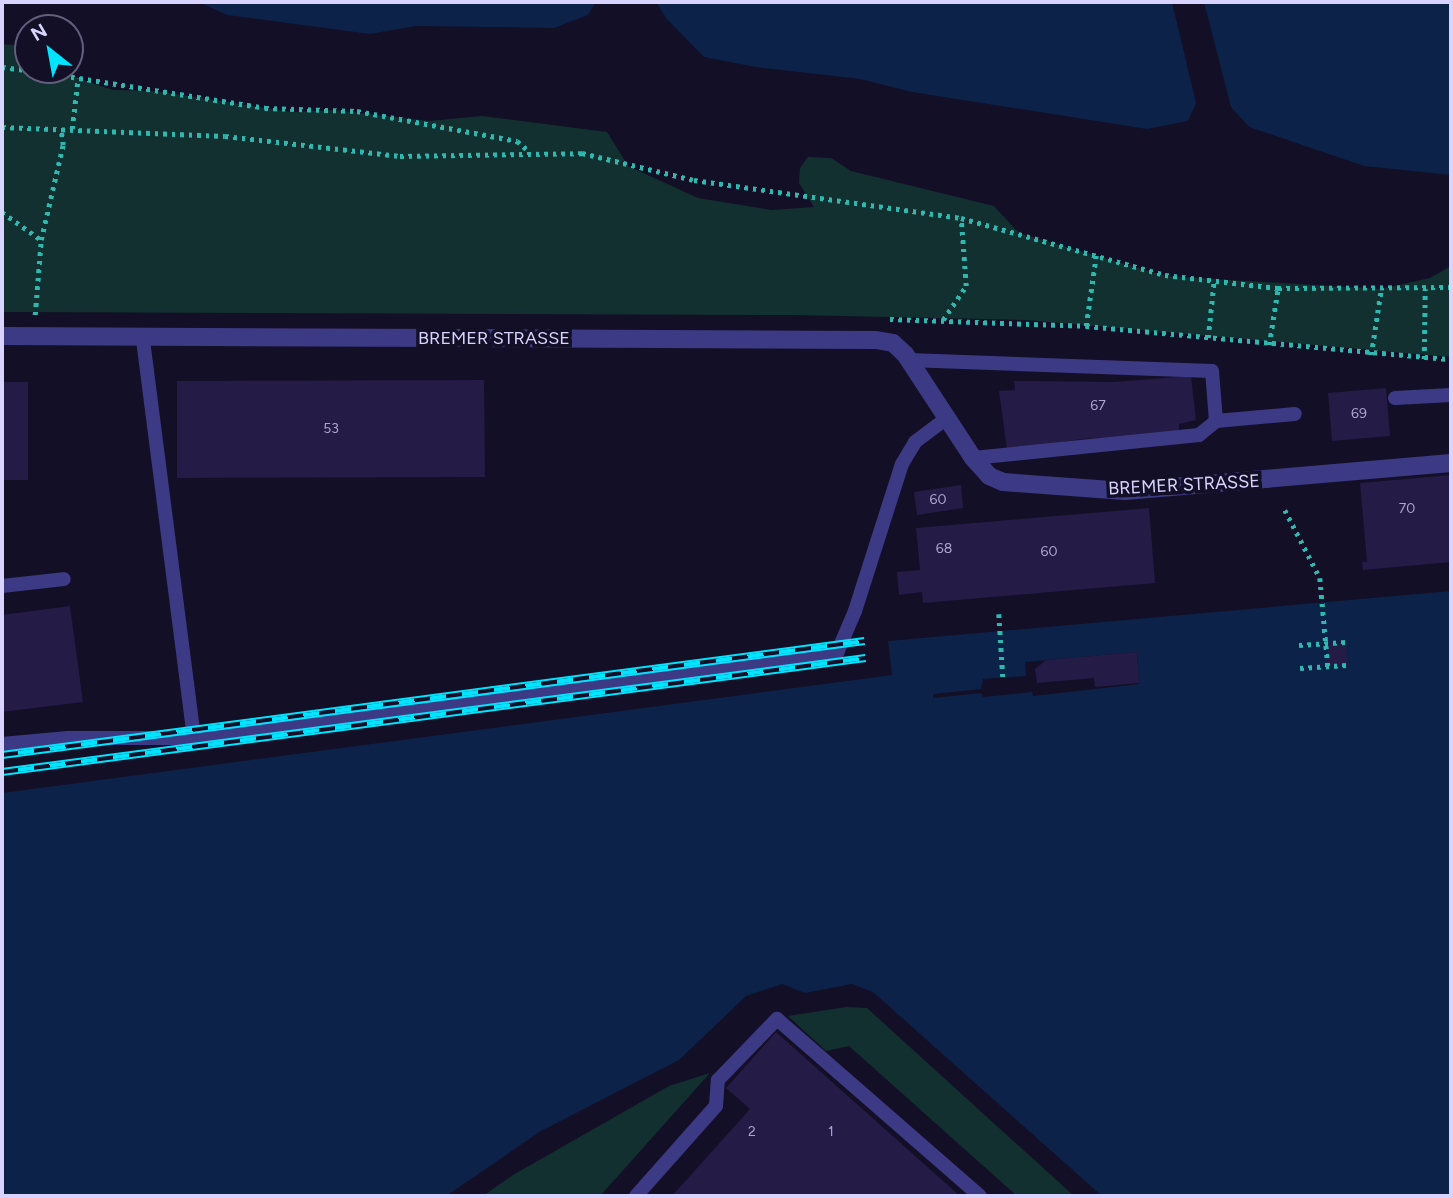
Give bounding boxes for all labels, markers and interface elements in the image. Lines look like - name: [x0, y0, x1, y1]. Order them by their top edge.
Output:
- north arrow: [14, 14, 84, 84]
- text: N: [27, 19, 51, 46]
- street label: BREMER STRASSE: [418, 327, 570, 349]
- house number: 67: [1090, 398, 1106, 414]
- house number: 69: [1351, 406, 1367, 422]
- house number: 53: [323, 421, 339, 437]
- street label: BREMER STRASSE: [1108, 470, 1260, 500]
- house number: 60: [930, 492, 946, 508]
- house number: 70: [1399, 501, 1415, 517]
- house number: 68: [936, 541, 952, 557]
- house number: 60: [1041, 544, 1057, 560]
- house number: 2: [748, 1124, 756, 1140]
- house number: 1: [828, 1124, 834, 1140]

